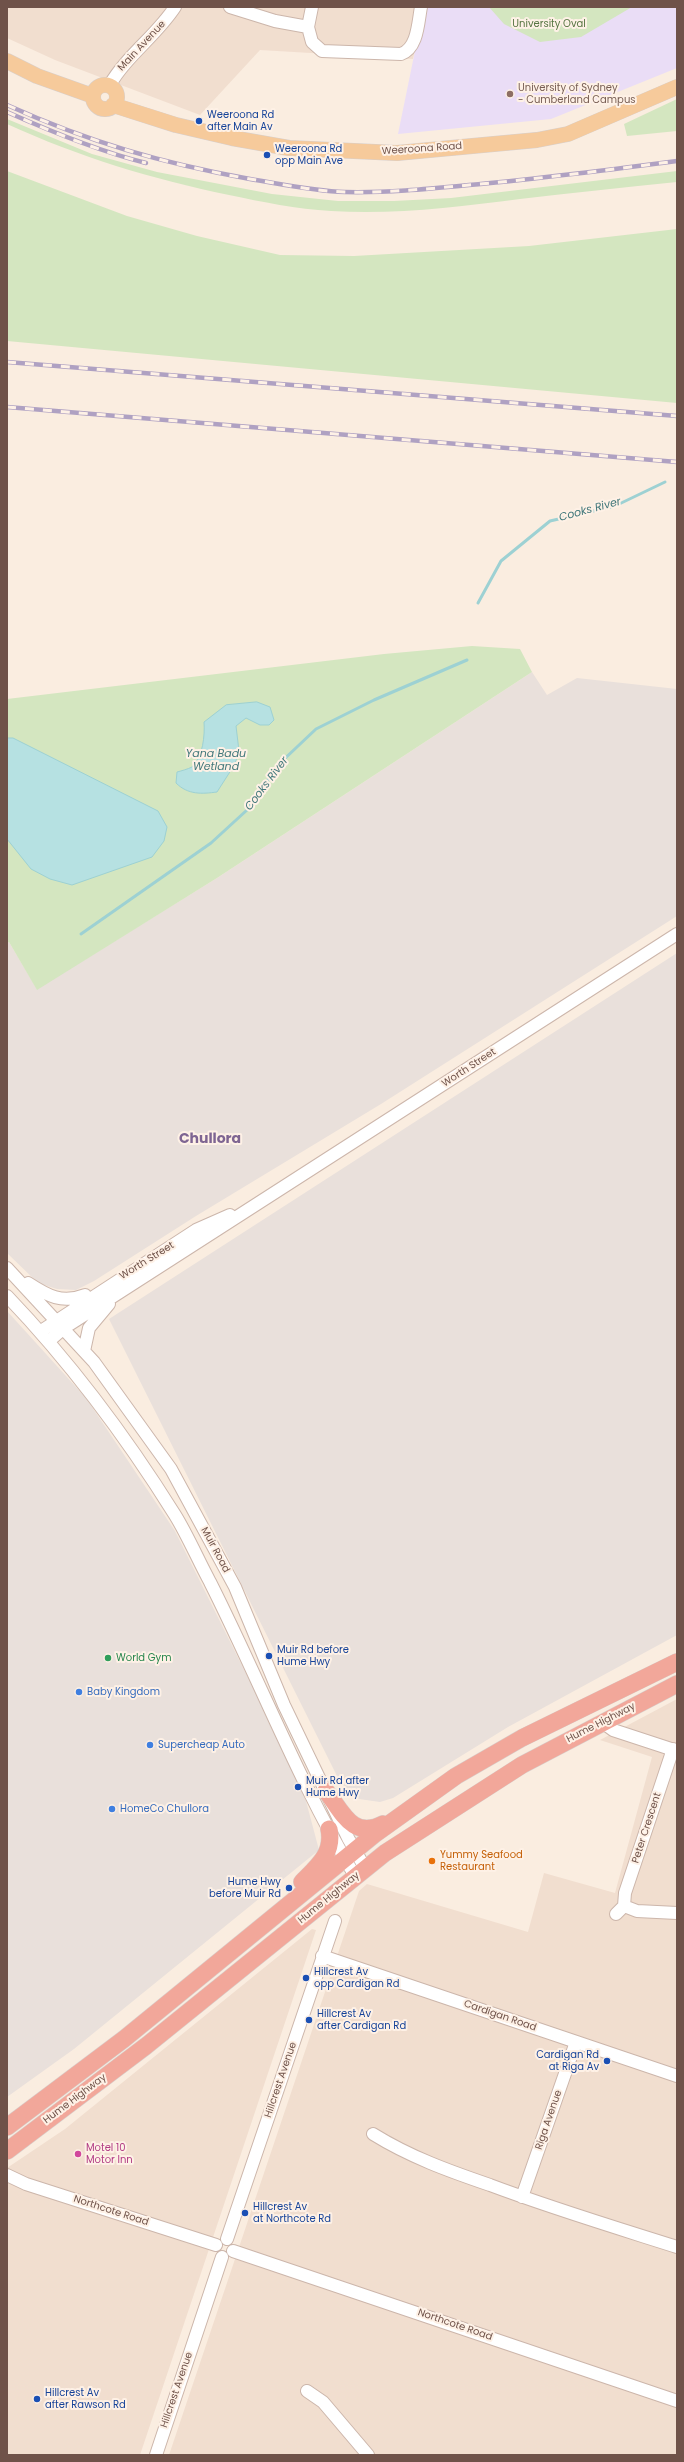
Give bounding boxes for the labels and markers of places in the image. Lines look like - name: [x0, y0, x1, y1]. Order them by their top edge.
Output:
- place label: University of Sydney - Cumberland Campus: [518, 82, 635, 106]
- marker: University of Sydney - Cumberland Campus: [505, 89, 515, 99]
- place label: Weeroona Rd after Main Av: [207, 109, 274, 132]
- marker: Weeroona Rd after Main Av: [194, 116, 204, 126]
- place label: Weeroona Rd opp Main Ave: [275, 143, 343, 166]
- marker: Weeroona Rd opp Main Ave: [262, 150, 272, 160]
- place label: Muir Rd before Hume Hwy: [277, 1644, 349, 1668]
- marker: Muir Rd before Hume Hwy: [264, 1651, 274, 1661]
- place label: World Gym: [116, 1652, 171, 1664]
- marker: World Gym: [103, 1653, 113, 1663]
- place label: Baby Kingdom: [87, 1686, 160, 1698]
- marker: Baby Kingdom: [74, 1687, 84, 1697]
- place label: Supercheap Auto: [158, 1739, 245, 1751]
- marker: Supercheap Auto: [145, 1740, 155, 1750]
- place label: Muir Rd after Hume Hwy: [306, 1775, 369, 1798]
- marker: Muir Rd after Hume Hwy: [293, 1782, 303, 1792]
- place label: HomeCo Chullora: [120, 1803, 209, 1815]
- marker: HomeCo Chullora: [107, 1804, 117, 1814]
- place label: Yummy Seafood Restaurant: [440, 1849, 523, 1872]
- marker: Yummy Seafood Restaurant: [427, 1856, 437, 1866]
- place label: Hume Hwy before Muir Rd: [209, 1876, 281, 1900]
- marker: Hume Hwy before Muir Rd: [284, 1883, 294, 1893]
- place label: Hillcrest Av opp Cardigan Rd: [314, 1966, 399, 1990]
- marker: Hillcrest Av opp Cardigan Rd: [301, 1973, 311, 1983]
- place label: Hillcrest Av after Cardigan Rd: [317, 2008, 406, 2032]
- marker: Hillcrest Av after Cardigan Rd: [304, 2015, 314, 2025]
- place label: Cardigan Rd at Riga Av: [536, 2049, 599, 2072]
- marker: Cardigan Rd at Riga Av: [602, 2056, 612, 2066]
- place label: Motel 10 Motor Inn: [86, 2142, 133, 2166]
- marker: Motel 10 Motor Inn: [73, 2149, 83, 2159]
- place label: Hillcrest Av at Northcote Rd: [253, 2201, 331, 2224]
- marker: Hillcrest Av at Northcote Rd: [240, 2208, 250, 2218]
- place label: Hillcrest Av after Rawson Rd: [45, 2387, 126, 2410]
- marker: Hillcrest Av after Rawson Rd: [32, 2394, 42, 2404]

